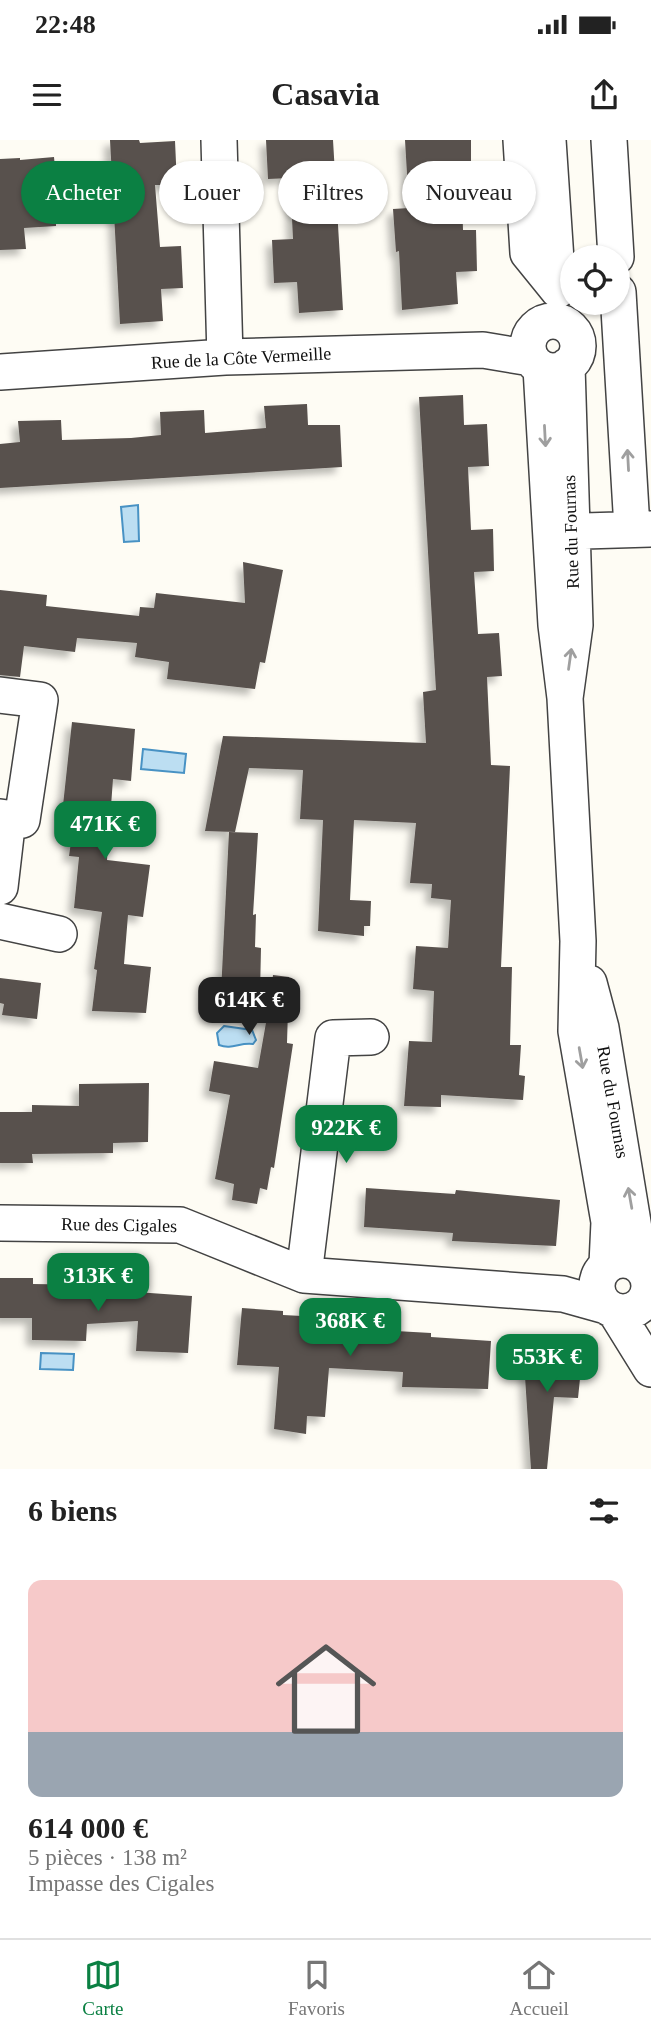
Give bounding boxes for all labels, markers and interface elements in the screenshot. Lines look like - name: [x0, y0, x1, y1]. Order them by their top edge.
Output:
- text: 22:48: [35, 10, 96, 39]
- icon: menu: [28, 76, 66, 114]
- text: Casavia: [271, 76, 380, 112]
- icon: share: [585, 76, 623, 114]
- chip: Acheter: [21, 161, 145, 224]
- chip: Louer: [159, 161, 264, 224]
- chip: Filtres: [278, 161, 388, 224]
- chip: Nouveau: [402, 161, 536, 224]
- map controls: [560, 245, 630, 315]
- button: locate: [560, 245, 630, 315]
- street label: Rue de la Côte Vermeille: [150, 343, 332, 373]
- one-way arrow: [539, 424, 552, 447]
- one-way arrow: [621, 449, 634, 472]
- street label: Rue du Fournas: [559, 475, 583, 589]
- one-way arrow: [564, 648, 577, 671]
- pin: 471K €: [48, 802, 162, 861]
- text: 471K €: [70, 811, 140, 836]
- pin: 614K €: [192, 978, 306, 1037]
- text: 614K €: [214, 987, 284, 1012]
- street label: Rue du Fournas: [593, 1044, 633, 1160]
- one-way arrow: [575, 1046, 588, 1069]
- pin: 922K €: [289, 1105, 403, 1165]
- text: 922K €: [311, 1115, 381, 1140]
- one-way arrow: [623, 1187, 636, 1210]
- street label: Rue des Cigales: [61, 1214, 177, 1236]
- pin: 313K €: [41, 1254, 155, 1313]
- text: 313K €: [63, 1263, 133, 1288]
- pin: 368K €: [293, 1298, 407, 1358]
- text: 368K €: [315, 1308, 385, 1333]
- pin: 553K €: [490, 1334, 604, 1394]
- text: 553K €: [512, 1344, 582, 1369]
- icon: filters: [585, 1492, 623, 1530]
- text: 6 biens: [28, 1494, 117, 1527]
- icon: home: [263, 1626, 389, 1752]
- text: 614 000 €: [28, 1811, 148, 1844]
- text: 5 pièces · 138 m²: [28, 1845, 187, 1870]
- text: Impasse des Cigales: [28, 1871, 215, 1896]
- tab: Carte: [82, 1956, 123, 2020]
- tab: Favoris: [288, 1956, 345, 2020]
- tab: Accueil: [510, 1956, 569, 2020]

